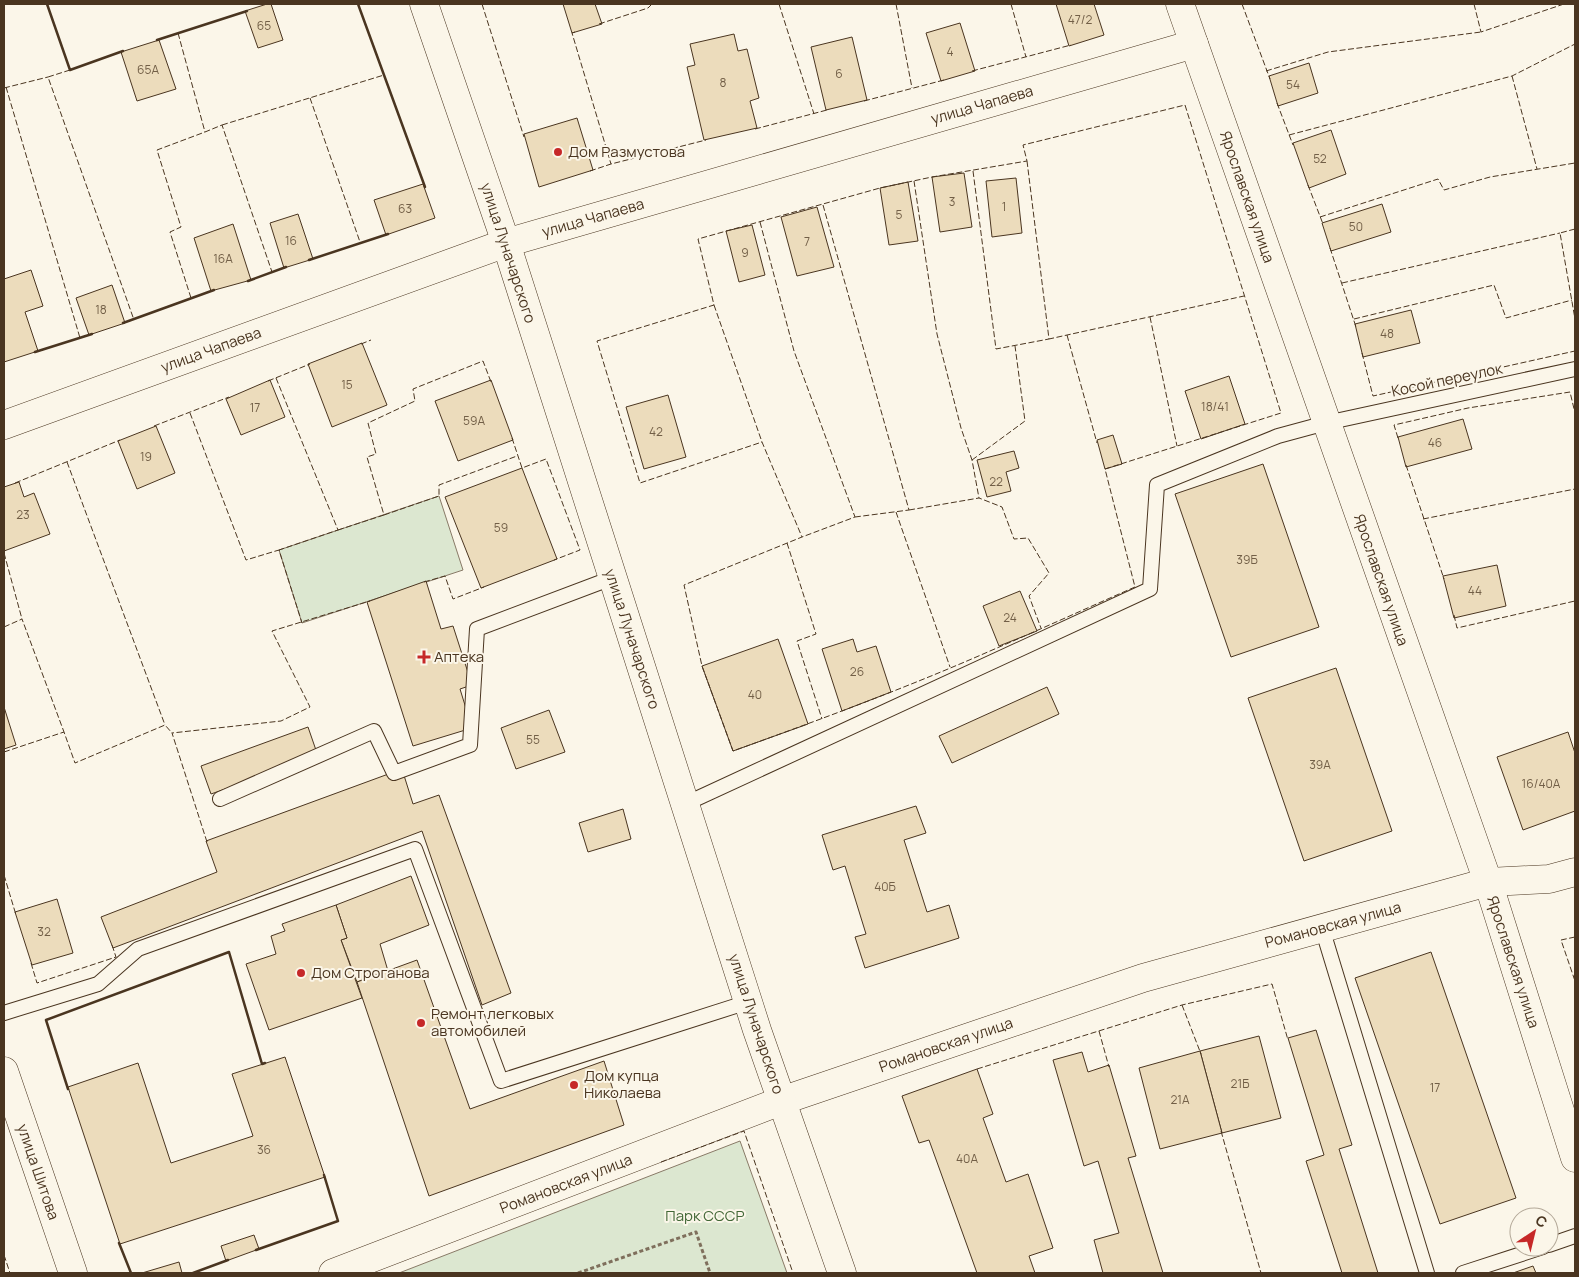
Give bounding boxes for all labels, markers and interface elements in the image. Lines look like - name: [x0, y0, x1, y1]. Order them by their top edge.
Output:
- house number: 47/2: [1068, 11, 1092, 28]
- house number: 65: [257, 17, 271, 34]
- house number: 4: [946, 43, 954, 60]
- house number: 65А: [137, 61, 159, 78]
- house number: 6: [835, 65, 843, 82]
- house number: 8: [720, 74, 727, 91]
- house number: 54: [1286, 76, 1300, 93]
- street label: улица Чапаева: [928, 80, 1035, 129]
- street label: Ярославская улица: [1215, 128, 1280, 266]
- place label: Дом Размустова: [568, 141, 685, 162]
- marker: Дом Размустова: [552, 146, 564, 158]
- house number: 52: [1313, 150, 1327, 167]
- street label: улица Луначарского: [476, 180, 541, 326]
- street label: улица Чапаева: [539, 193, 646, 242]
- house number: 3: [949, 193, 955, 210]
- house number: 1: [1002, 198, 1006, 215]
- house number: 63: [398, 200, 412, 217]
- house number: 5: [896, 206, 903, 223]
- house number: 50: [1349, 218, 1363, 235]
- house number: 16: [285, 232, 297, 249]
- house number: 7: [804, 233, 810, 250]
- house number: 9: [741, 244, 749, 261]
- house number: 16А: [213, 250, 233, 267]
- house number: 18: [95, 301, 107, 318]
- street label: улица Чапаева: [158, 322, 264, 377]
- house number: 48: [1380, 325, 1394, 342]
- street label: Косой переулок: [1389, 357, 1505, 402]
- house number: 15: [341, 376, 353, 393]
- house number: 18/41: [1201, 398, 1229, 415]
- house number: 17: [250, 399, 260, 416]
- house number: 59А: [463, 412, 485, 429]
- house number: 42: [649, 423, 663, 440]
- house number: 46: [1428, 434, 1442, 451]
- house number: 19: [140, 448, 152, 465]
- house number: 22: [989, 473, 1003, 490]
- house number: 23: [16, 506, 30, 523]
- street label: Ярославская улица: [1349, 511, 1414, 649]
- house number: 59: [494, 519, 508, 536]
- house number: 39Б: [1236, 551, 1258, 568]
- street label: улица Луначарского: [600, 566, 665, 712]
- house number: 44: [1468, 582, 1482, 599]
- house number: 24: [1003, 609, 1017, 626]
- place label: Аптека: [434, 646, 484, 667]
- marker: Аптека: [418, 651, 430, 663]
- house number: 26: [850, 663, 864, 680]
- house number: 40: [748, 686, 762, 703]
- house number: 55: [526, 731, 540, 748]
- house number: 39А: [1309, 756, 1331, 773]
- house number: 16/40А: [1522, 775, 1561, 792]
- house number: 40Б: [874, 878, 896, 895]
- street label: Ярославская улица: [1482, 893, 1545, 1031]
- street label: Романовская улица: [1262, 896, 1403, 953]
- house number: 32: [37, 923, 51, 940]
- street label: улица Луначарского: [724, 951, 789, 1097]
- place label: Дом Строганова: [311, 962, 430, 983]
- marker: Дом Строганова: [295, 967, 307, 979]
- place label: Ремонт легковых автомобилей: [431, 1003, 554, 1041]
- street label: Романовская улица: [876, 1012, 1016, 1077]
- marker: Ремонт легковых автомобилей: [415, 1017, 427, 1029]
- place label: Дом купца Николаева: [584, 1065, 661, 1103]
- house number: 21Б: [1231, 1075, 1249, 1092]
- marker: Дом купца Николаева: [568, 1079, 580, 1091]
- house number: 17: [1430, 1079, 1440, 1096]
- house number: 21А: [1170, 1091, 1190, 1108]
- street label: улица Шитова: [12, 1121, 65, 1223]
- house number: 36: [257, 1141, 271, 1158]
- street label: Романовская улица: [497, 1149, 635, 1218]
- house number: 40А: [956, 1150, 978, 1167]
- park label: Парк СССР: [665, 1205, 745, 1226]
- north arrow: [1509, 1207, 1559, 1257]
- text: С: [1532, 1210, 1551, 1232]

